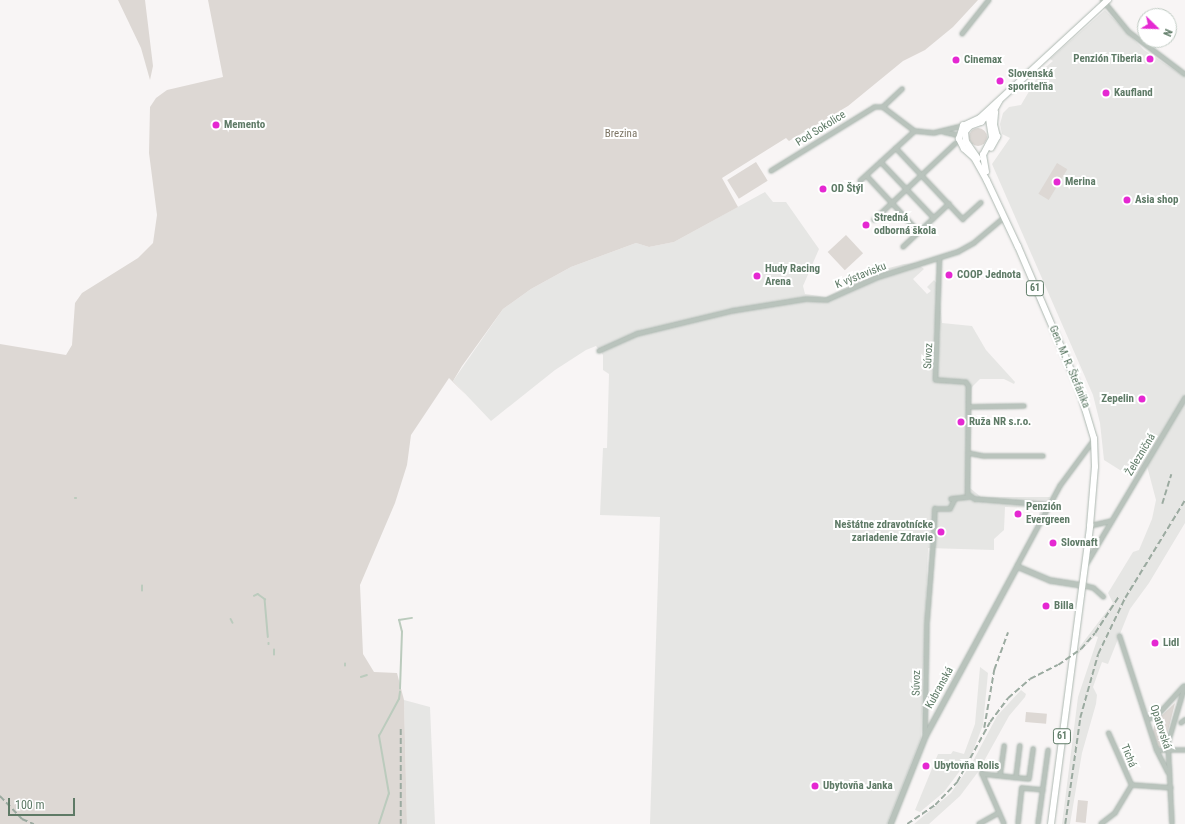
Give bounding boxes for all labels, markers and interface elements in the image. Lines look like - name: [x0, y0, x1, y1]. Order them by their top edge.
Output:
- north arrow: [1137, 8, 1177, 48]
- text: N: [1160, 27, 1175, 38]
- place label: Penzión Tiberia: [1073, 52, 1142, 66]
- place label: Cinemax: [964, 53, 1002, 67]
- marker: Penzión Tiberia: [1145, 54, 1155, 64]
- marker: Cinemax: [951, 55, 961, 65]
- place label: Slovenská sporiteľňa: [1008, 68, 1053, 94]
- marker: Slovenská sporiteľňa: [995, 76, 1005, 86]
- place label: Kaufland: [1114, 86, 1153, 100]
- marker: Kaufland: [1101, 88, 1111, 98]
- street label: Pod Sokolice: [794, 108, 848, 150]
- place label: Memento: [224, 118, 265, 132]
- marker: Memento: [211, 120, 221, 130]
- park label: Brezina: [605, 127, 637, 141]
- place label: Merina: [1065, 175, 1096, 189]
- marker: Merina: [1052, 177, 1062, 187]
- place label: OD Štýl: [831, 182, 863, 196]
- marker: OD Štýl: [818, 184, 828, 194]
- place label: Asia shop: [1135, 193, 1178, 207]
- marker: Asia shop: [1122, 195, 1132, 205]
- place label: Stredná odborná škola: [874, 212, 936, 238]
- marker: Stredná odborná škola: [861, 220, 871, 230]
- street label: K výstavisku: [834, 260, 888, 292]
- place label: Hudy Racing Arena: [765, 263, 820, 289]
- place label: COOP Jednota: [957, 268, 1021, 282]
- marker: COOP Jednota: [944, 270, 954, 280]
- marker: Hudy Racing Arena: [752, 271, 762, 281]
- road number: 61: [1025, 280, 1045, 296]
- street label: Gen. M. R. Štefánika: [1046, 324, 1092, 410]
- street label: Súvoz: [922, 343, 936, 369]
- place label: Zepelin: [1101, 392, 1134, 406]
- marker: Zepelin: [1137, 394, 1147, 404]
- place label: Ruža NR s.r.o.: [969, 415, 1031, 429]
- marker: Ruža NR s.r.o.: [956, 417, 966, 427]
- street label: Železničná: [1123, 432, 1159, 478]
- place label: Penzión Evergreen: [1026, 501, 1070, 527]
- marker: Penzión Evergreen: [1013, 509, 1023, 519]
- place label: Neštátne zdravotnícke zariadenie Zdravie: [834, 519, 933, 545]
- marker: Neštátne zdravotnícke zariadenie Zdravie: [936, 527, 946, 537]
- place label: Slovnaft: [1061, 536, 1098, 550]
- marker: Slovnaft: [1048, 538, 1058, 548]
- place label: Billa: [1054, 599, 1074, 613]
- marker: Billa: [1041, 601, 1051, 611]
- place label: Lidl: [1163, 636, 1179, 650]
- marker: Lidl: [1150, 638, 1160, 648]
- street label: Kubranská: [923, 665, 957, 711]
- street label: Súvoz: [910, 670, 924, 696]
- street label: Opatovská: [1147, 703, 1173, 751]
- road number: 61: [1052, 728, 1072, 744]
- street label: Tichá: [1117, 742, 1139, 770]
- place label: Ubytovňa Rolis: [934, 759, 999, 773]
- marker: Ubytovňa Rolis: [921, 761, 931, 771]
- place label: Ubytovňa Janka: [823, 779, 893, 793]
- marker: Ubytovňa Janka: [810, 781, 820, 791]
- scale bar: [10, 790, 77, 816]
- text: 100 m: [15, 798, 45, 812]

